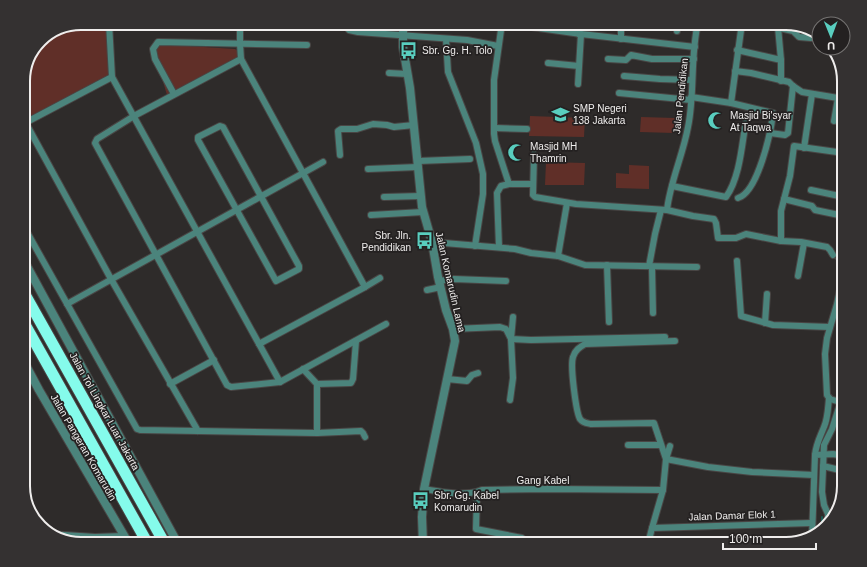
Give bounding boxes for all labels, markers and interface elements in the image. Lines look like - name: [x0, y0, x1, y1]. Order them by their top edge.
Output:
- north arrow: [811, 16, 851, 56]
- bus stop icon: Sbr. Gg. H. Tolo: [399, 40, 419, 60]
- text: U: [827, 40, 835, 52]
- place label: Sbr. Gg. H. Tolo: [422, 45, 493, 56]
- street label: Jalan Pendidikan: [671, 58, 690, 135]
- place label: SMP Negeri 138 Jakarta: [573, 103, 627, 126]
- school or university icon: SMP Negeri 138 Jakarta: [550, 104, 570, 124]
- place label: Masjid Bi'syar At Taqwa: [730, 110, 792, 133]
- mosque icon: Masjid Bi'syar At Taqwa: [707, 111, 727, 131]
- place label: Masjid MH Thamrin: [530, 141, 577, 164]
- mosque icon: Masjid MH Thamrin: [507, 142, 527, 162]
- place label: Sbr. Jln. Pendidikan: [362, 230, 411, 253]
- bus stop icon: Sbr. Jln. Pendidikan: [414, 231, 434, 251]
- street label: Jalan Komarudin Lama: [434, 231, 468, 334]
- street label: Jalan Tol Lingkar Luar Jakarta: [67, 350, 142, 473]
- street label: Jalan Pangeran Komarudin: [49, 392, 119, 502]
- street label: Gang Kabel: [517, 475, 569, 486]
- place label: Sbr. Gg. Kabel Komarudin: [434, 490, 499, 513]
- bus stop icon: Sbr. Gg. Kabel Komarudin: [411, 491, 431, 511]
- street label: Jalan Damar Elok 1: [688, 508, 776, 523]
- scale bar: [723, 525, 816, 551]
- text: 100 m: [729, 532, 762, 546]

